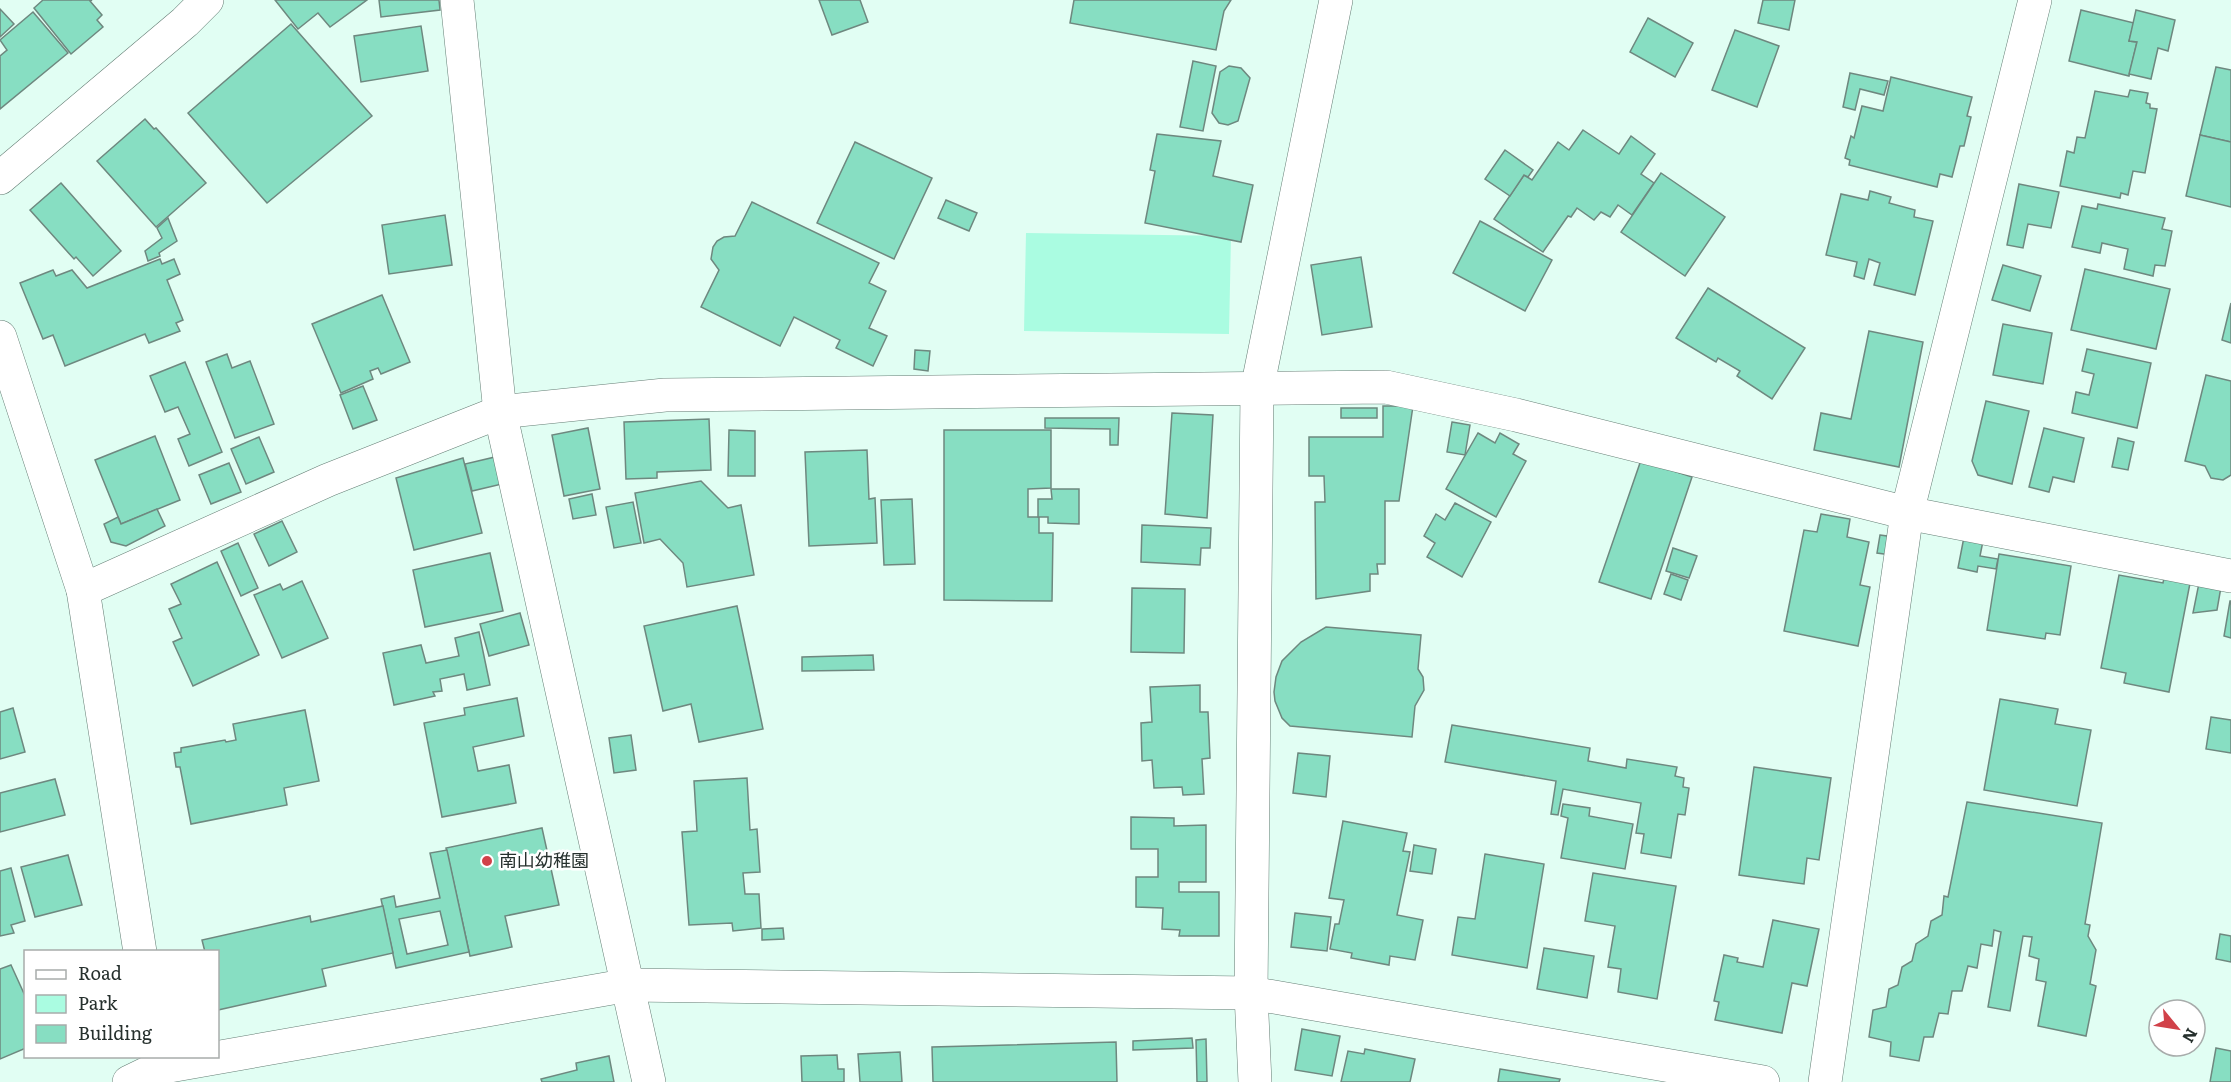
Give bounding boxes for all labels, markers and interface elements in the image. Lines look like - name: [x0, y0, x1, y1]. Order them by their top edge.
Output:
- place label: 南山幼稚園: [499, 846, 589, 873]
- marker: 南山幼稚園: [480, 854, 494, 868]
- legend: [24, 950, 219, 1058]
- text: Road: [78, 959, 122, 986]
- text: Park: [78, 989, 119, 1016]
- north arrow: [2147, 998, 2207, 1058]
- text: Building: [78, 1019, 153, 1046]
- text: N: [2177, 1024, 2205, 1048]

